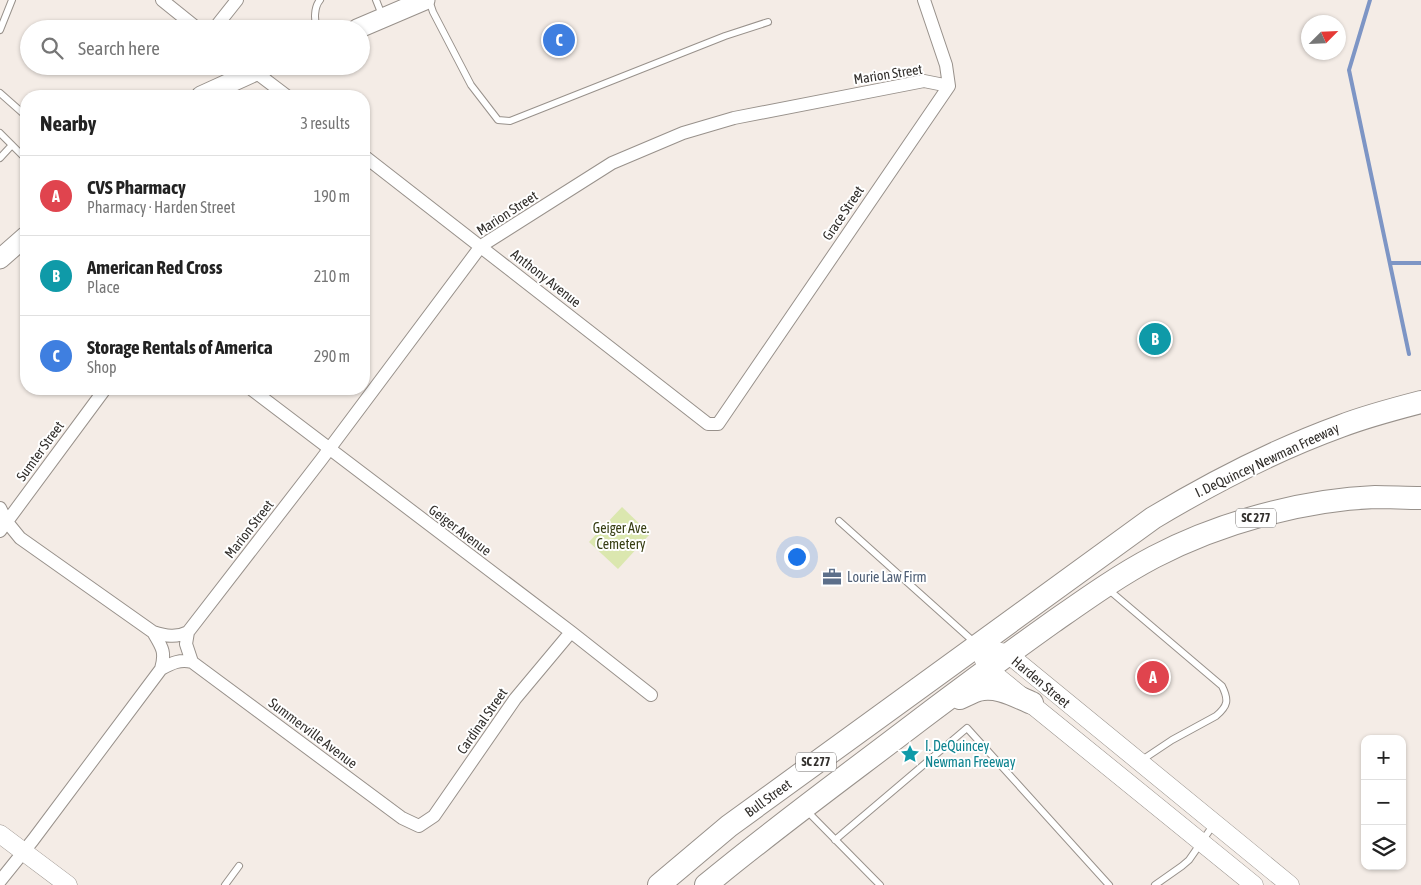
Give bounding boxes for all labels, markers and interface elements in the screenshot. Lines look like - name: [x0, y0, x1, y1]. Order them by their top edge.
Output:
- north arrow: [1301, 15, 1346, 60]
- search box: [20, 20, 370, 75]
- pin: C: [543, 21, 575, 59]
- icon: search: [38, 34, 66, 62]
- text: Search here: [78, 37, 160, 59]
- street label: Marion Street: [853, 61, 923, 87]
- text: Nearby: [40, 111, 96, 135]
- text: 3 results: [300, 114, 350, 132]
- text: CVS Pharmacy: [87, 176, 186, 198]
- street label: Grace Street: [819, 183, 867, 243]
- text: A: [52, 187, 60, 205]
- text: 190 m: [314, 187, 350, 205]
- street label: Marion Street: [474, 187, 540, 239]
- text: Pharmacy · Harden Street: [87, 198, 235, 216]
- street label: Anthony Avenue: [508, 246, 584, 310]
- text: American Red Cross: [87, 256, 222, 278]
- text: B: [52, 267, 60, 285]
- text: 210 m: [314, 267, 350, 285]
- text: Place: [87, 278, 120, 296]
- pin: B: [1139, 320, 1171, 358]
- text: Storage Rentals of America: [87, 336, 273, 358]
- text: C: [52, 347, 60, 365]
- text: 290 m: [314, 347, 350, 365]
- text: Shop: [87, 358, 117, 376]
- street label: Sumter Street: [13, 418, 67, 484]
- street label: I. DeQuincey Newman Freeway: [1193, 420, 1342, 500]
- street label: Marion Street: [221, 497, 277, 561]
- street label: Geiger Avenue: [426, 501, 494, 559]
- road number: SC 277: [1236, 508, 1276, 528]
- park label: Geiger Ave. Cemetery: [593, 520, 649, 552]
- your location: [784, 544, 810, 570]
- office icon: Lourie Law Firm: [821, 566, 843, 588]
- place label: Lourie Law Firm: [847, 569, 927, 585]
- street label: Harden Street: [1009, 653, 1073, 711]
- pin: A: [1137, 658, 1169, 696]
- street label: Cardinal Street: [454, 685, 510, 757]
- street label: Summerville Avenue: [266, 695, 360, 771]
- map controls: [1361, 735, 1406, 870]
- button: +: [1361, 735, 1406, 780]
- place label: I. DeQuincey Newman Freeway: [925, 738, 1016, 770]
- place icon: I. DeQuincey Newman Freeway: [899, 743, 921, 765]
- road number: SC 277: [796, 752, 836, 772]
- street label: Bull Street: [742, 776, 794, 820]
- button: −: [1361, 780, 1406, 825]
- button: layers: [1361, 825, 1406, 870]

